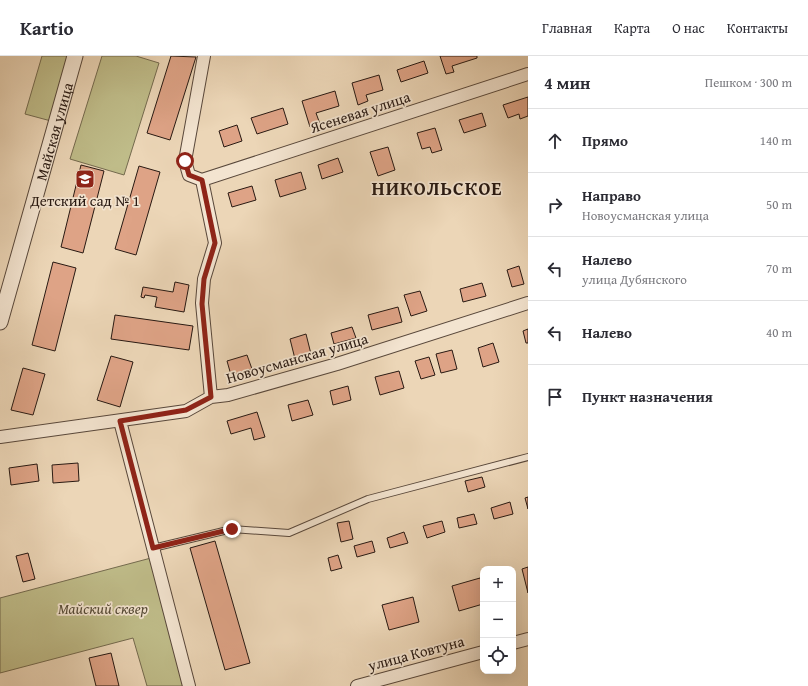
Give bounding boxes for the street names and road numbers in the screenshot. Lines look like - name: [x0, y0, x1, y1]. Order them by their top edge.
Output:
- street label: Майская улица: [30, 79, 78, 183]
- street label: Ясеневая улица: [306, 86, 414, 138]
- street label: Новоусманская улица: [224, 327, 371, 388]
- street label: улица Ковтуна: [365, 630, 467, 676]

